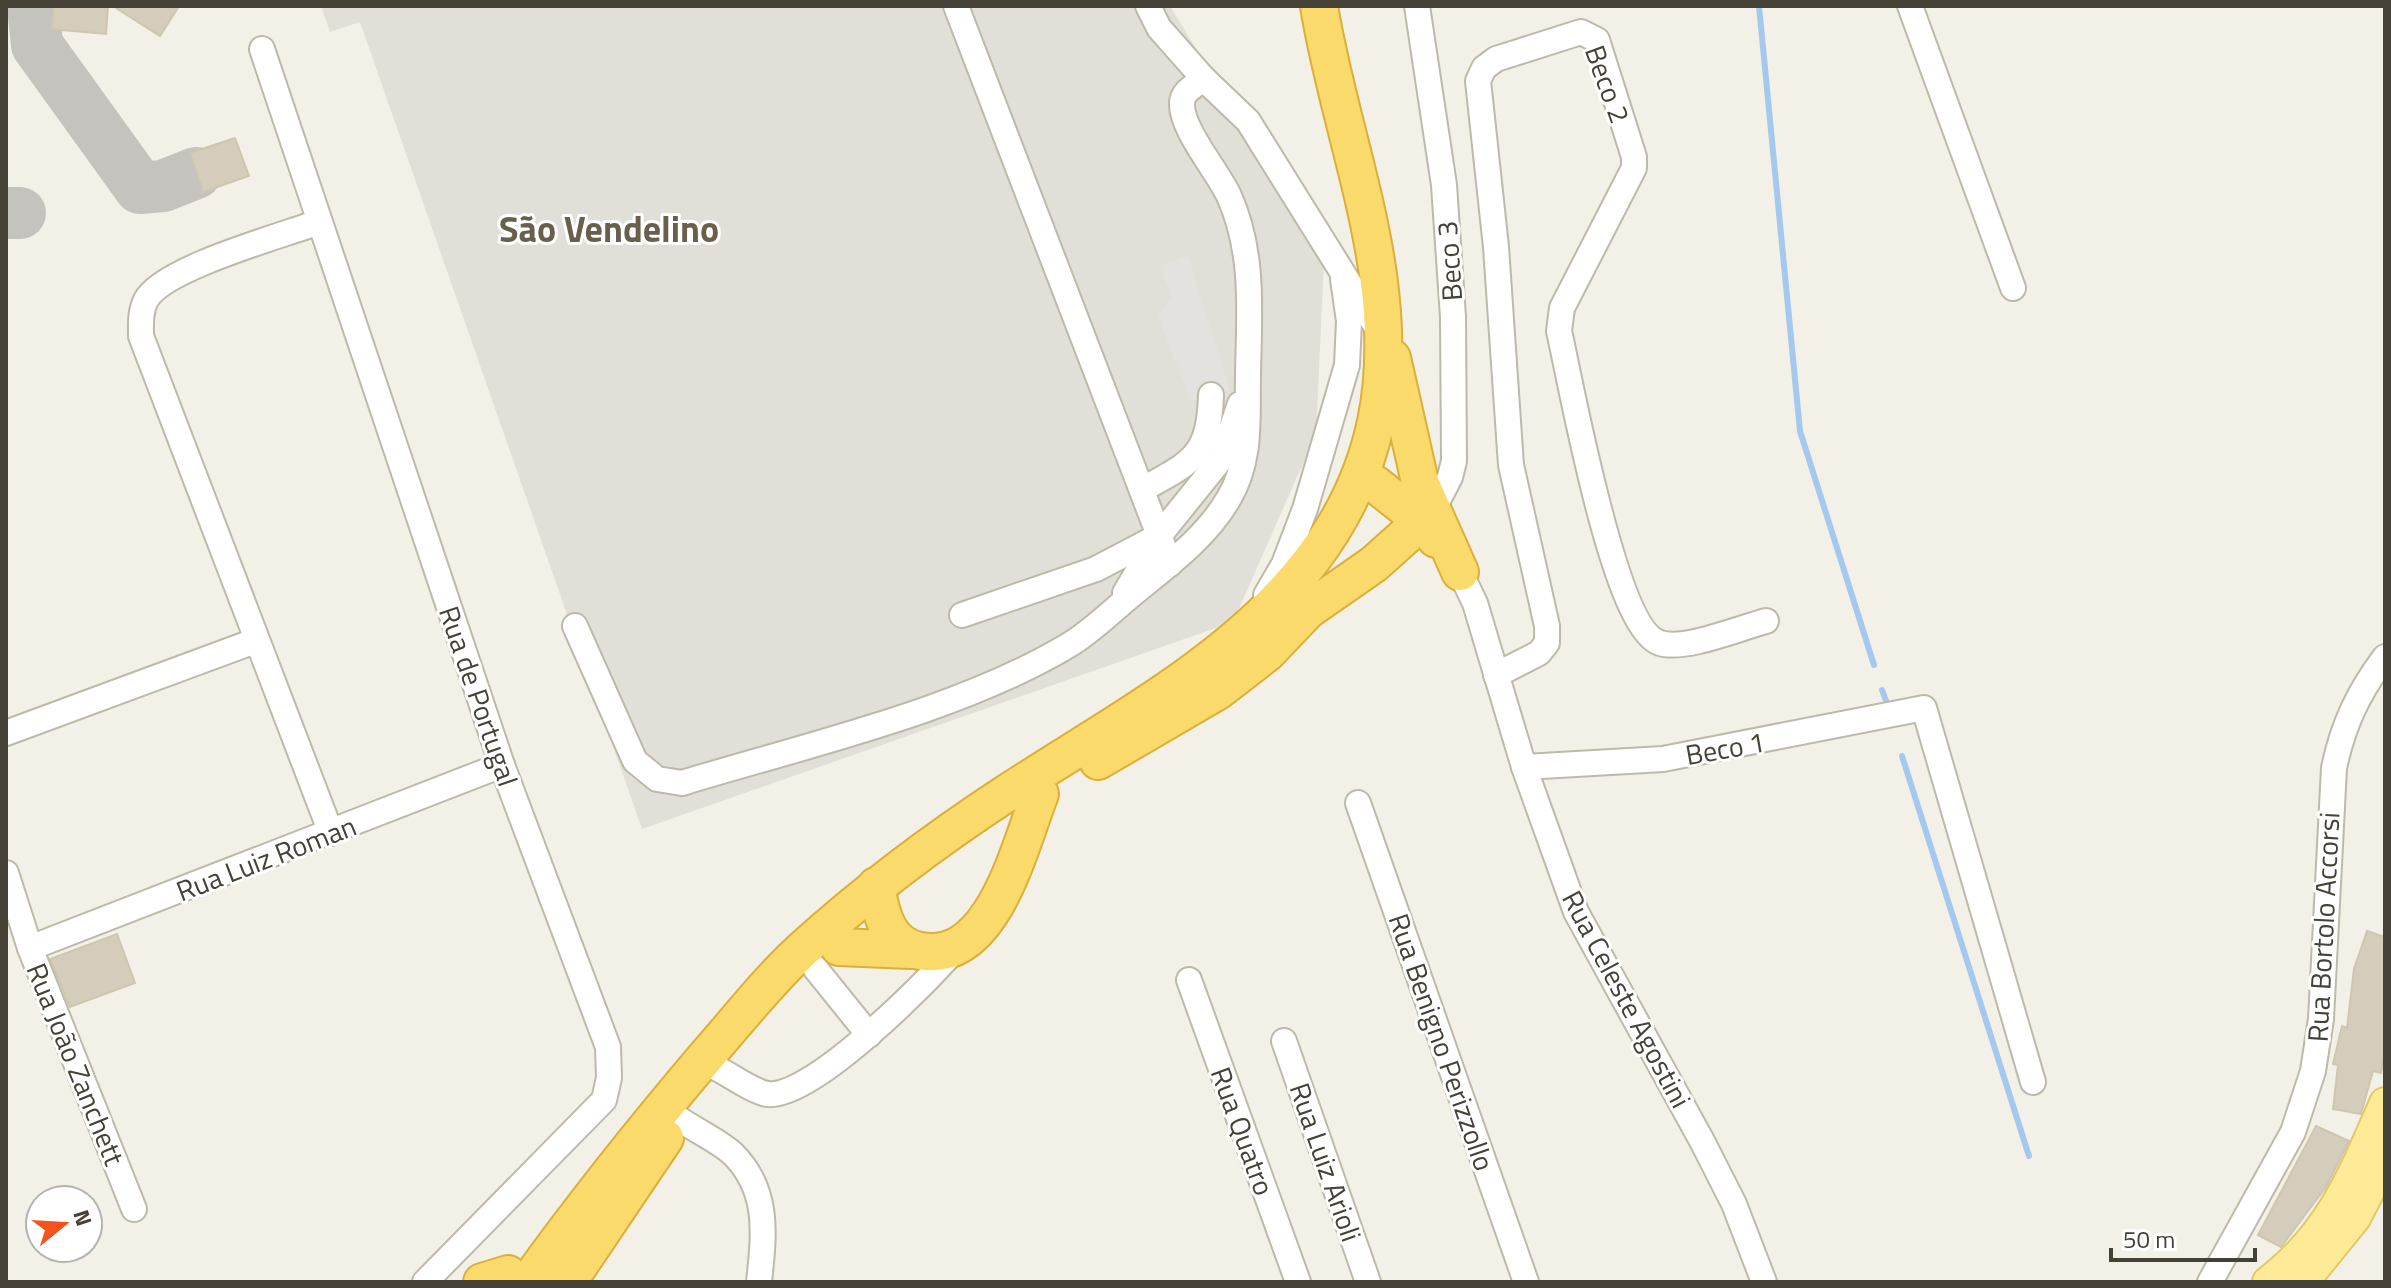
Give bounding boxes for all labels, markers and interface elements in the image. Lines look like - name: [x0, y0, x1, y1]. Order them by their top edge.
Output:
- street label: Beco 2: [1574, 39, 1642, 129]
- district label: São Vendelino: [499, 201, 719, 256]
- street label: Beco 3: [1425, 220, 1473, 302]
- street label: Rua de Portugal: [428, 600, 530, 792]
- street label: Beco 1: [1682, 720, 1768, 776]
- street label: Rua Luiz Roman: [170, 804, 362, 912]
- street label: Rua Bortolo Accorsi: [2296, 811, 2350, 1043]
- street label: Rua Celeste Agostini: [1551, 883, 1703, 1115]
- street label: Rua Benigno Perizzollo: [1378, 908, 1506, 1176]
- street label: Rua João Zanchett: [16, 956, 136, 1172]
- street label: Rua Quatro: [1200, 1061, 1286, 1201]
- street label: Rua Luiz Arioli: [1279, 1077, 1373, 1247]
- north arrow: [24, 1184, 104, 1264]
- text: N: [64, 1205, 102, 1230]
- scale bar: [2111, 1212, 2255, 1262]
- text: 50 m: [2123, 1221, 2175, 1257]

